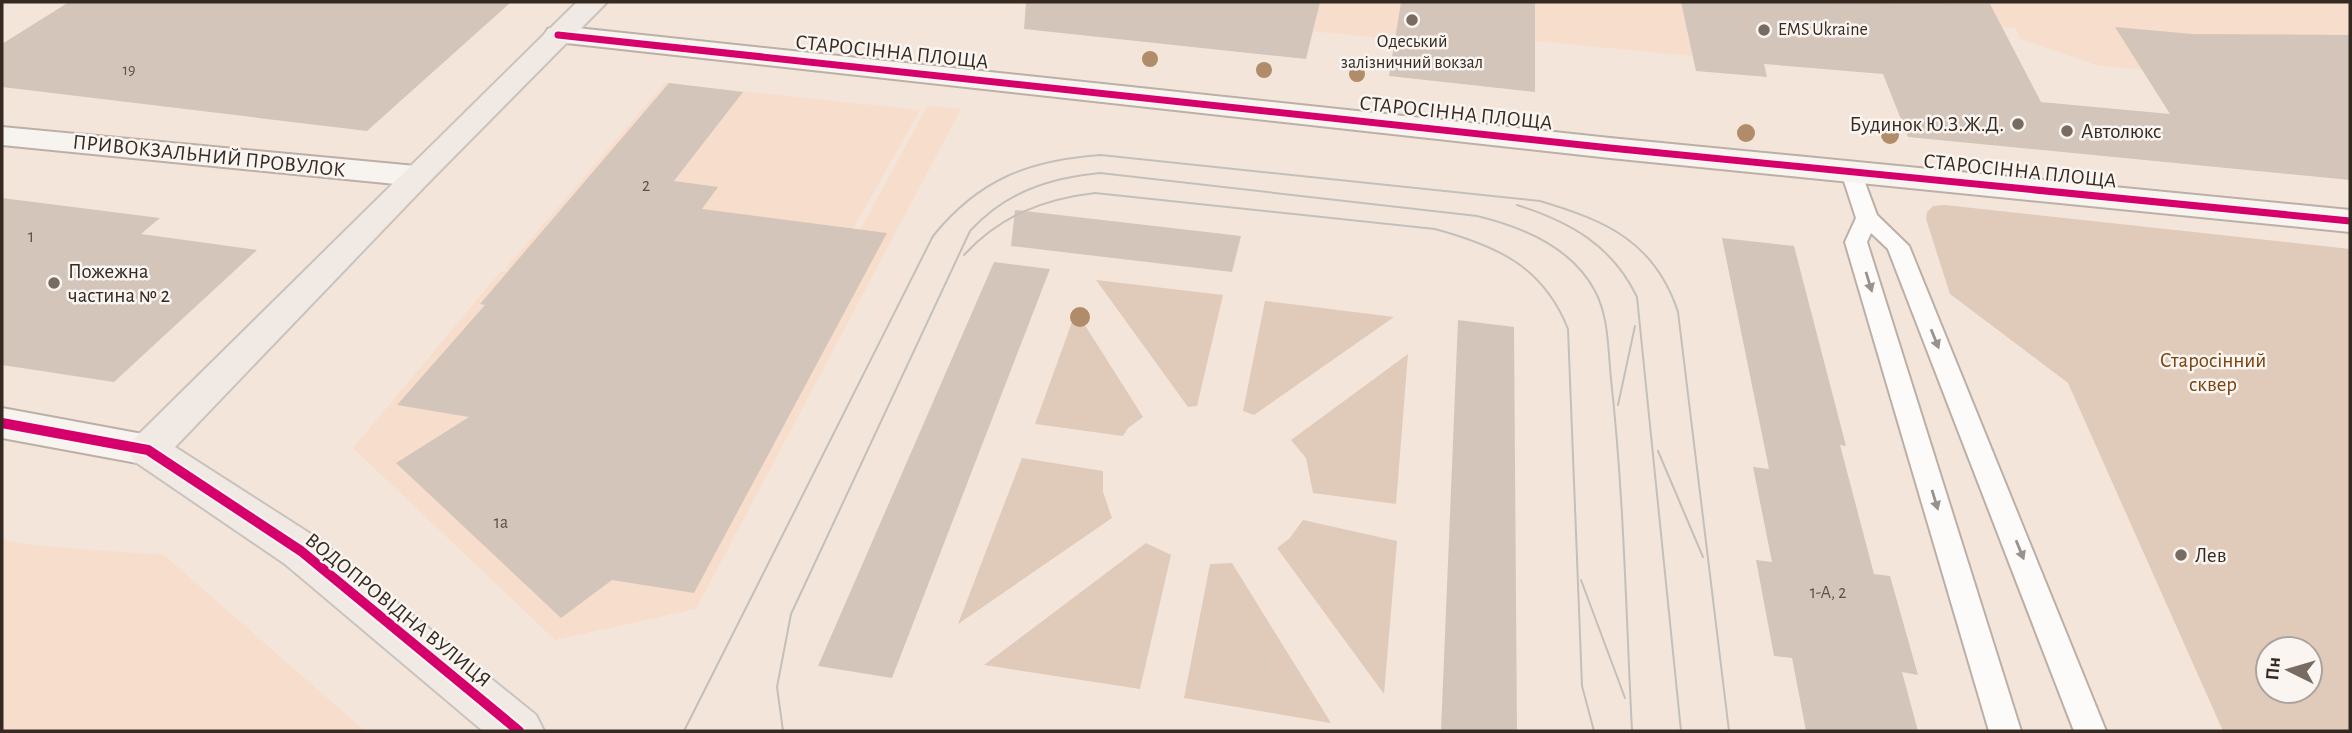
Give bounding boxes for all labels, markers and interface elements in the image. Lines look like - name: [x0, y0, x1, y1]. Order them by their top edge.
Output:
- marker: Одеський залізничний вокзал: [1404, 12, 1420, 28]
- place label: EMS Ukraine: [1778, 21, 1868, 39]
- marker: EMS Ukraine: [1756, 22, 1772, 38]
- street label: СТАРОСІННА ПЛОЩА: [794, 31, 990, 73]
- place label: Одеський залізничний вокзал: [1341, 33, 1483, 72]
- house number: 19: [122, 62, 136, 78]
- street label: СТАРОСІННА ПЛОЩА: [1358, 92, 1554, 134]
- place label: Будинок Ю.З.Ж.Д.: [1849, 114, 2004, 135]
- marker: Будинок Ю.З.Ж.Д.: [2010, 116, 2026, 132]
- place label: Автолюкс: [2081, 121, 2161, 142]
- marker: Автолюкс: [2059, 123, 2075, 139]
- street label: ПРИВОКЗАЛЬНИЙ ПРОВУЛОК: [72, 130, 346, 181]
- street label: СТАРОСІННА ПЛОЩА: [1922, 150, 2118, 192]
- house number: 2: [642, 177, 650, 195]
- house number: 1: [28, 228, 34, 246]
- place label: Пожежна частина № 2: [68, 261, 170, 306]
- one-way arrow: [1864, 272, 1874, 293]
- marker: Пожежна частина № 2: [46, 275, 62, 291]
- one-way arrow: [1930, 329, 1941, 350]
- park label: Старосінний сквер: [2160, 350, 2266, 395]
- one-way arrow: [1930, 489, 1940, 510]
- house number: 1а: [494, 514, 508, 532]
- street label: ВОДОПРОВІДНА ВУЛИЦЯ: [301, 529, 495, 691]
- one-way arrow: [2014, 540, 2026, 560]
- place label: Лев: [2195, 545, 2226, 566]
- marker: Лев: [2173, 547, 2189, 563]
- house number: 1-А, 2: [1810, 584, 1846, 602]
- north arrow: [2254, 635, 2324, 705]
- text: Пн: [2263, 656, 2284, 681]

